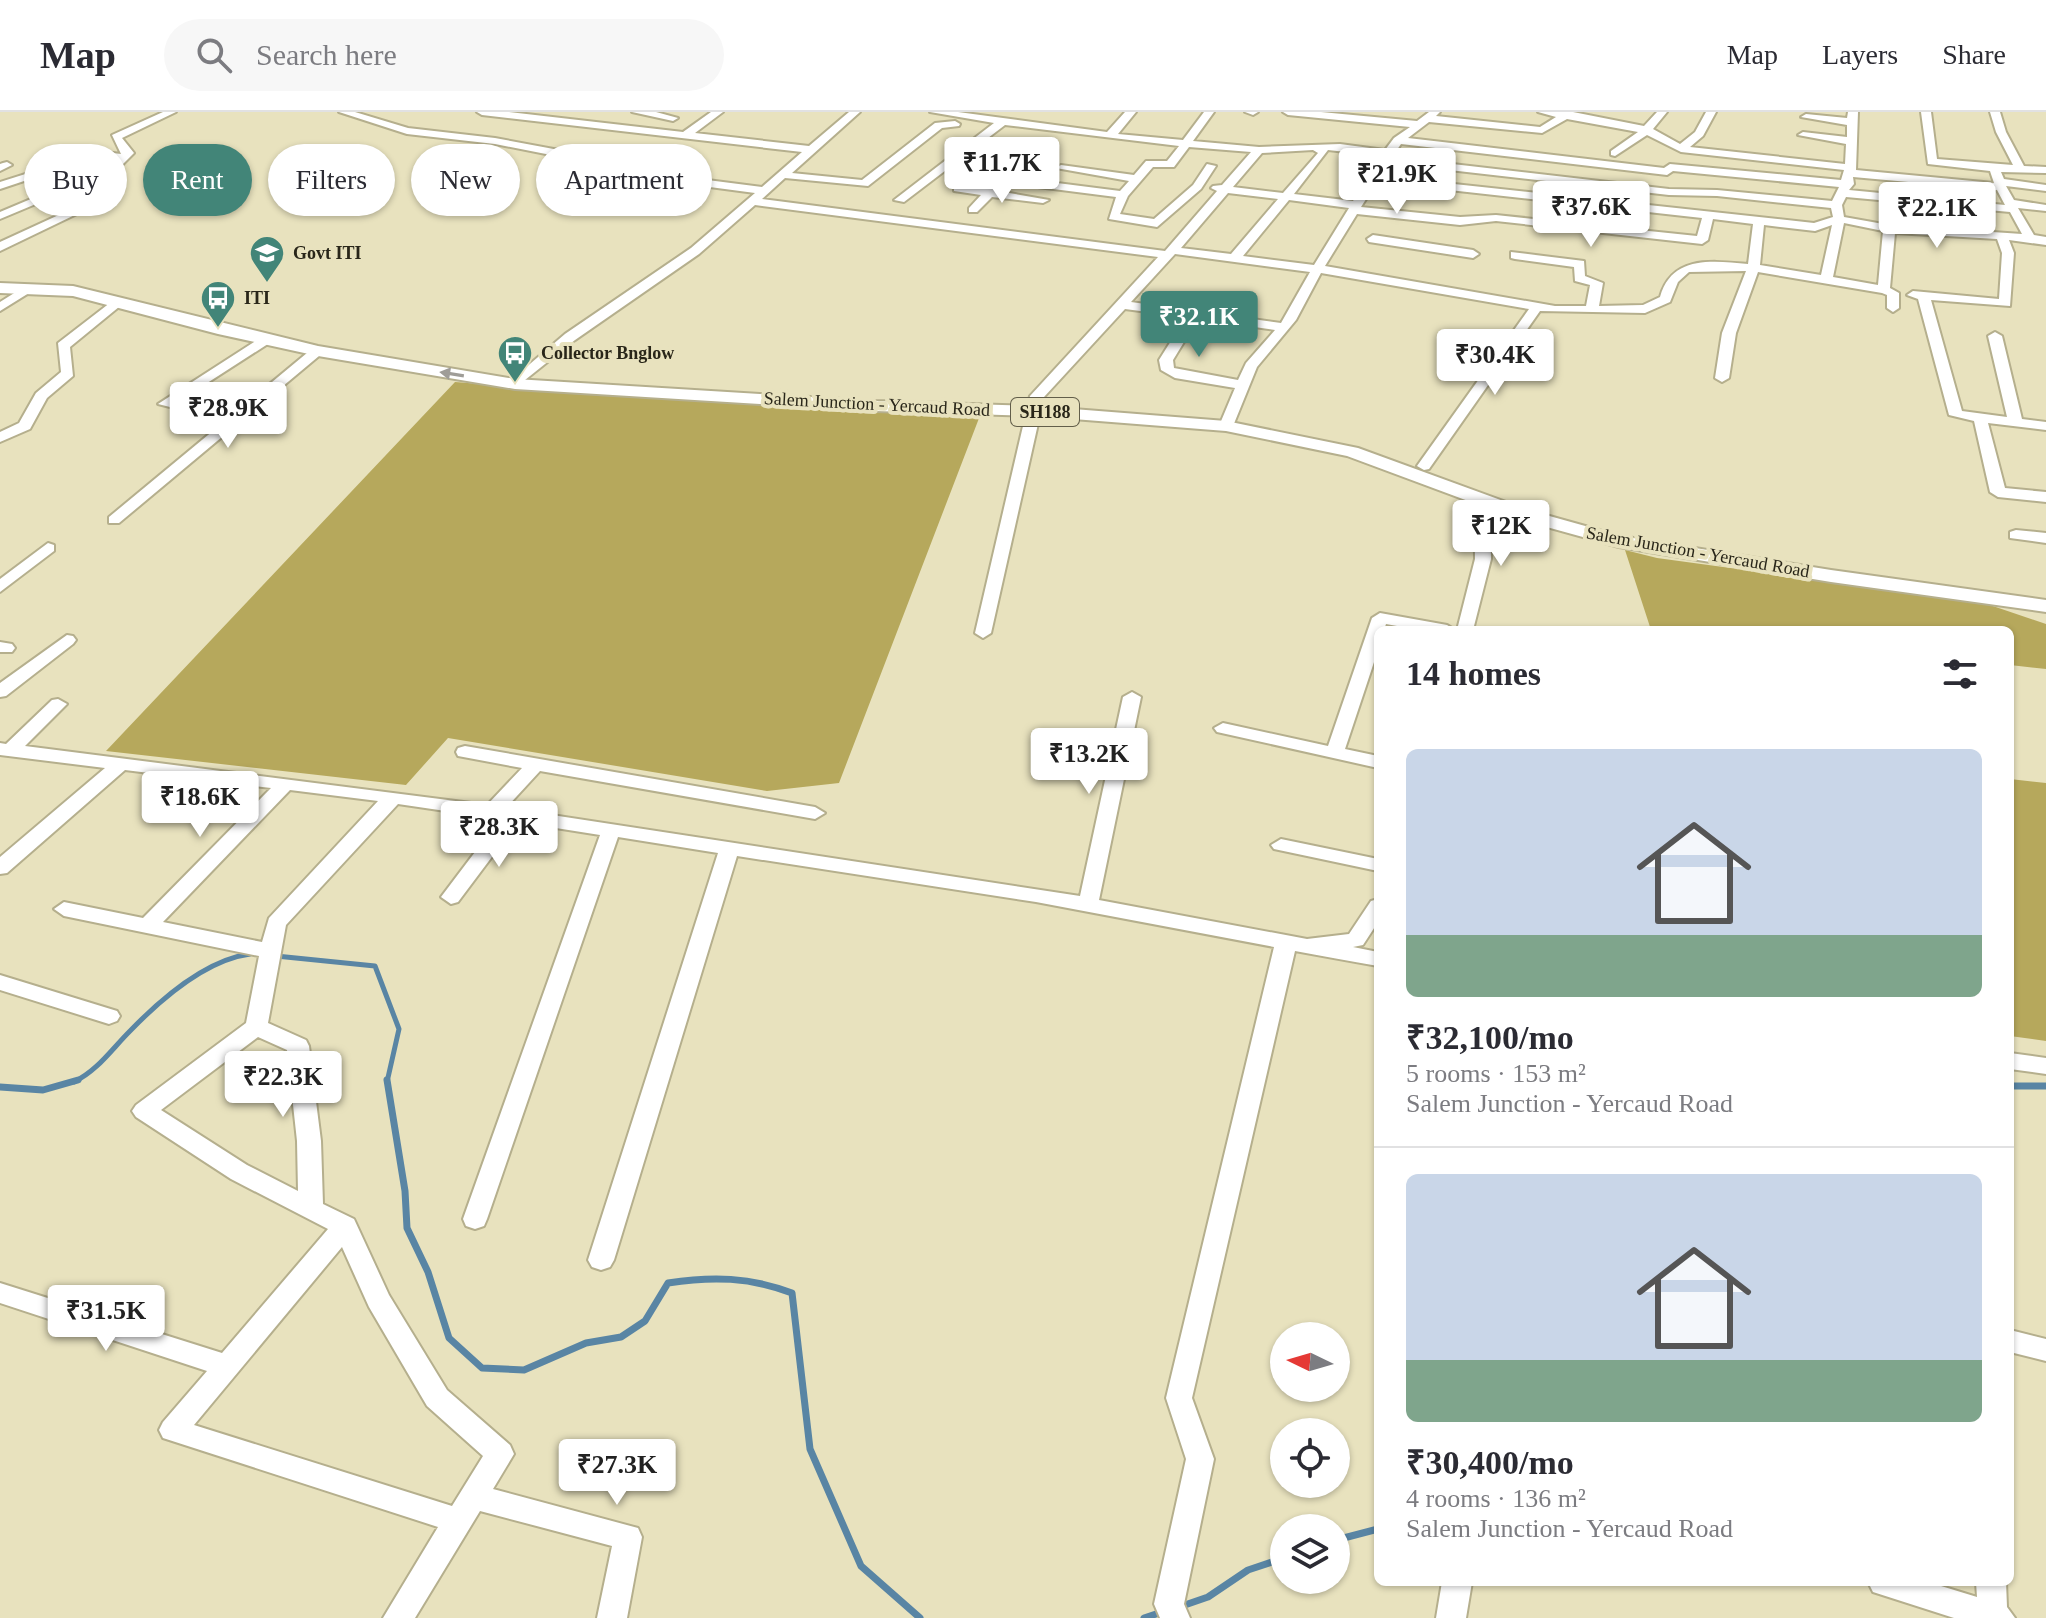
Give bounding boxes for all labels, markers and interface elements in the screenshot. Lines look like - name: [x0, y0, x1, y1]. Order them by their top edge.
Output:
- search box: [164, 19, 724, 91]
- icon: search: [192, 33, 236, 77]
- text: Map: [40, 34, 116, 76]
- text: Search here: [256, 38, 397, 71]
- text: Map: [1727, 39, 1778, 70]
- text: Layers: [1822, 39, 1898, 70]
- text: Share: [1942, 39, 2006, 70]
- pin: ₹11.7K: [937, 137, 1067, 205]
- chip: Buy: [24, 144, 127, 216]
- chip: Rent: [143, 144, 252, 216]
- chip: Filters: [268, 144, 395, 216]
- chip: New: [411, 144, 520, 216]
- chip: Apartment: [536, 144, 712, 216]
- text: ₹11.7K: [962, 148, 1042, 177]
- pin: ₹21.9K: [1332, 148, 1462, 216]
- text: ₹21.9K: [1357, 159, 1437, 188]
- pin: ₹37.6K: [1526, 181, 1656, 249]
- pin: ₹22.1K: [1872, 182, 2002, 250]
- text: ₹37.6K: [1551, 192, 1631, 221]
- text: ₹22.1K: [1897, 193, 1977, 222]
- school or university icon: Govt ITI: [248, 234, 286, 284]
- place label: Govt ITI: [293, 243, 362, 263]
- bus stop icon: ITI: [199, 279, 237, 329]
- place label: ITI: [244, 288, 270, 308]
- pin: ₹32.1K: [1134, 291, 1264, 359]
- text: ₹32.1K: [1159, 302, 1239, 331]
- pin: ₹30.4K: [1430, 329, 1560, 397]
- bus stop icon: Collector Bnglow: [496, 334, 534, 384]
- text: ₹30.4K: [1455, 340, 1535, 369]
- place label: Collector Bnglow: [541, 343, 674, 363]
- one-way arrow: [439, 367, 464, 380]
- pin: ₹28.9K: [163, 382, 293, 450]
- street label: Salem Junction - Yercaud Road: [763, 388, 991, 420]
- text: ₹28.9K: [188, 393, 268, 422]
- road number: SH188: [1011, 398, 1079, 426]
- pin: ₹12K: [1454, 500, 1548, 568]
- text: ₹12K: [1470, 511, 1532, 540]
- street label: Salem Junction - Yercaud Road: [1585, 522, 1811, 582]
- icon: filters: [1938, 652, 1982, 696]
- text: 14 homes: [1406, 655, 1541, 692]
- pin: ₹13.2K: [1024, 728, 1154, 796]
- text: ₹13.2K: [1049, 739, 1129, 768]
- pin: ₹18.6K: [135, 771, 265, 839]
- text: ₹18.6K: [160, 782, 240, 811]
- pin: ₹28.3K: [434, 801, 564, 869]
- icon: home: [1622, 801, 1766, 945]
- text: ₹28.3K: [459, 812, 539, 841]
- text: ₹32,100/mo: [1406, 1019, 1574, 1056]
- pin: ₹22.3K: [218, 1051, 348, 1119]
- text: 5 rooms · 153 m²: [1406, 1059, 1586, 1088]
- text: ₹22.3K: [243, 1062, 323, 1091]
- text: Salem Junction - Yercaud Road: [1406, 1089, 1733, 1118]
- icon: home: [1622, 1226, 1766, 1370]
- pin: ₹31.5K: [41, 1285, 171, 1353]
- text: ₹31.5K: [66, 1296, 146, 1325]
- north arrow: [1270, 1322, 1350, 1402]
- map controls: [1270, 1322, 1350, 1594]
- button: locate: [1270, 1418, 1350, 1498]
- pin: ₹27.3K: [552, 1439, 682, 1507]
- text: ₹30,400/mo: [1406, 1444, 1574, 1481]
- text: ₹27.3K: [577, 1450, 657, 1479]
- text: 4 rooms · 136 m²: [1406, 1484, 1586, 1513]
- button: layers: [1270, 1514, 1350, 1594]
- text: Salem Junction - Yercaud Road: [1406, 1514, 1733, 1543]

